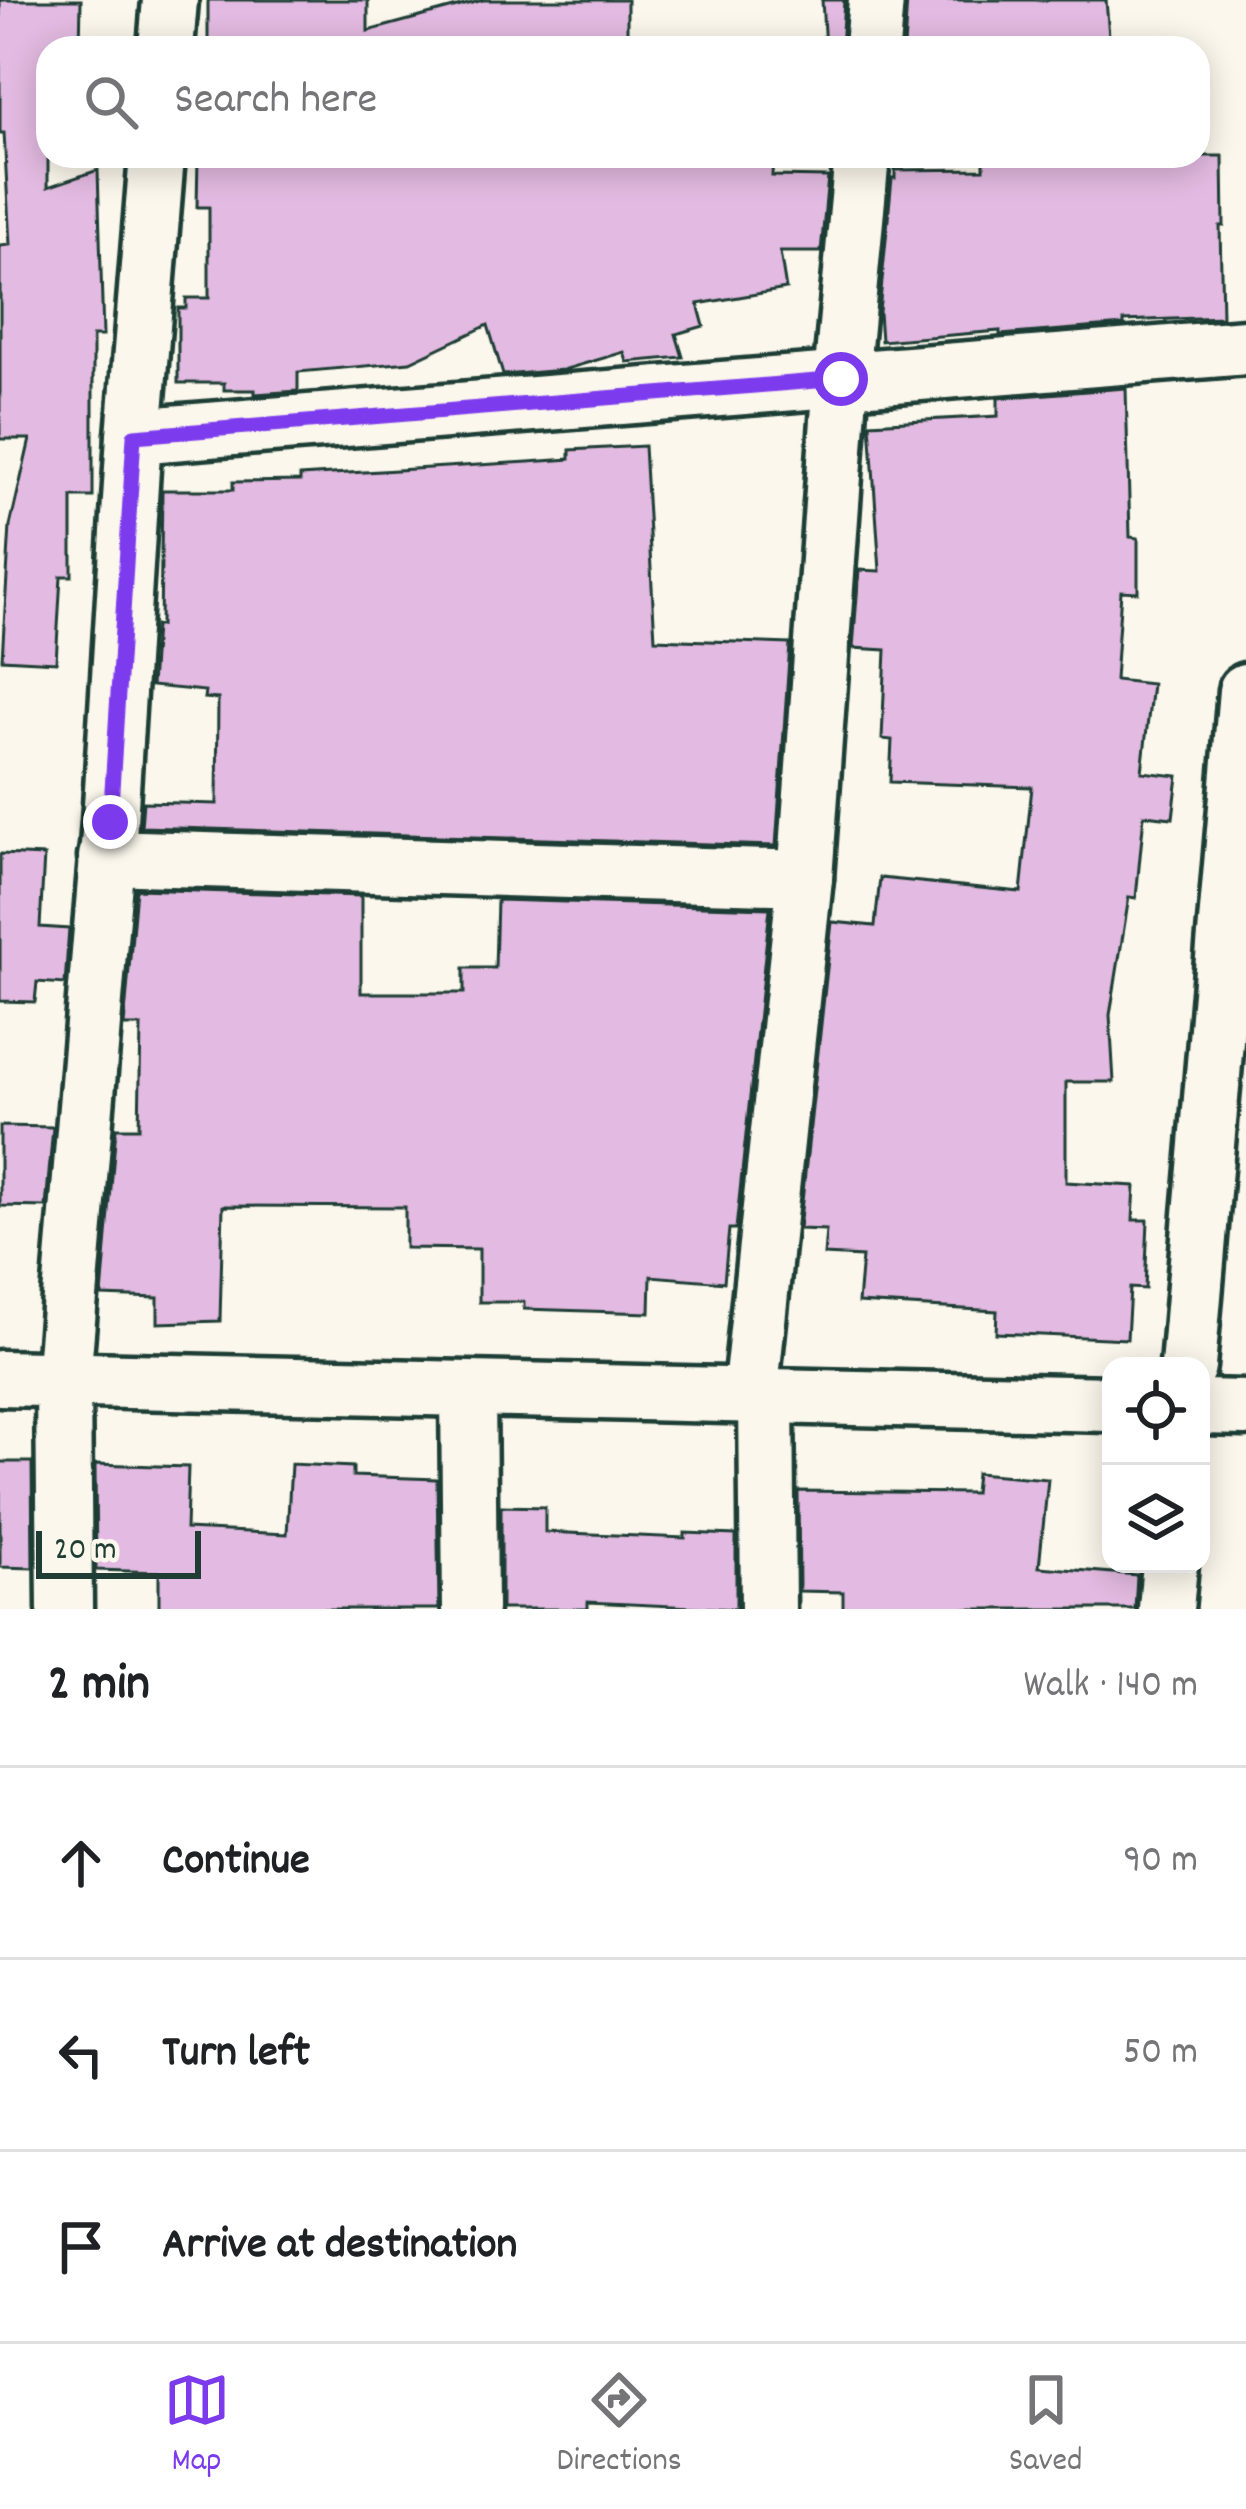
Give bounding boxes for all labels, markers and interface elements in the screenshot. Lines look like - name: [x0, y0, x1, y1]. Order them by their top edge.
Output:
- search box: [36, 36, 1210, 168]
- icon: search: [78, 69, 144, 135]
- text: Search here: [174, 70, 377, 134]
- route start: [814, 352, 868, 406]
- route end: [83, 795, 137, 849]
- map controls: [1102, 1357, 1210, 1573]
- button: locate: [1102, 1357, 1210, 1465]
- button: layers: [1102, 1465, 1210, 1573]
- scale bar: [36, 1525, 201, 1578]
- text: 20 m: [54, 1528, 117, 1575]
- text: 2 min: [48, 1651, 150, 1723]
- text: Walk · 140 m: [1024, 1660, 1198, 1715]
- icon: ahead: [48, 1830, 114, 1896]
- text: Continue: [162, 1831, 310, 1895]
- text: 90 m: [1123, 1835, 1198, 1890]
- icon: left: [48, 2022, 114, 2088]
- text: Turn left: [162, 2023, 310, 2087]
- text: 50 m: [1123, 2027, 1198, 2082]
- icon: arrive: [48, 2214, 114, 2280]
- text: Arrive at destination: [162, 2215, 517, 2279]
- tab: Map: [164, 2367, 230, 2486]
- tab: Directions: [557, 2367, 682, 2486]
- tab: Saved: [1009, 2367, 1082, 2486]

